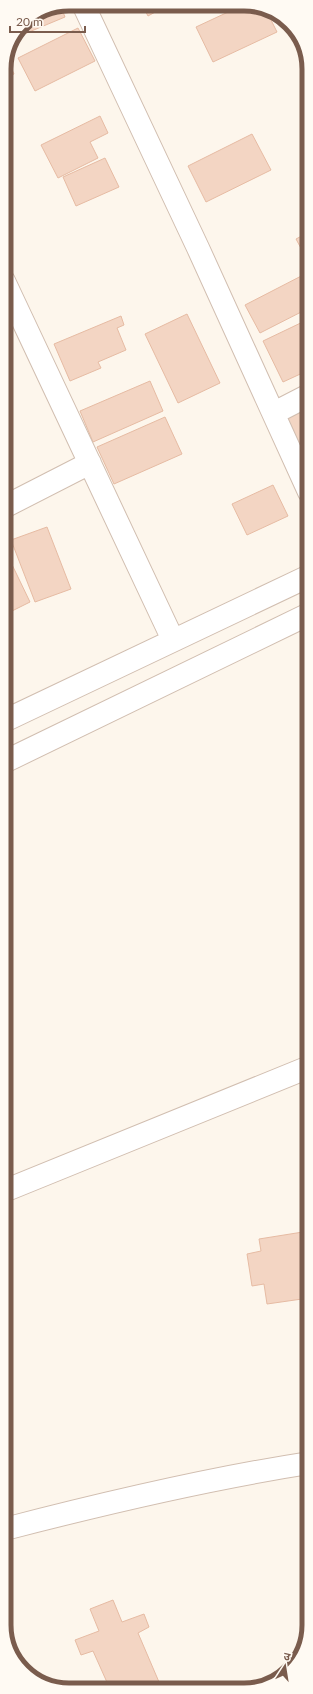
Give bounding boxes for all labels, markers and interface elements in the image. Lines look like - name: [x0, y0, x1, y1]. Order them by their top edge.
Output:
- scale bar: [10, 8, 85, 34]
- text: 20 m: [16, 14, 43, 29]
- north arrow: [265, 1646, 305, 1686]
- text: उ: [283, 1649, 292, 1663]

